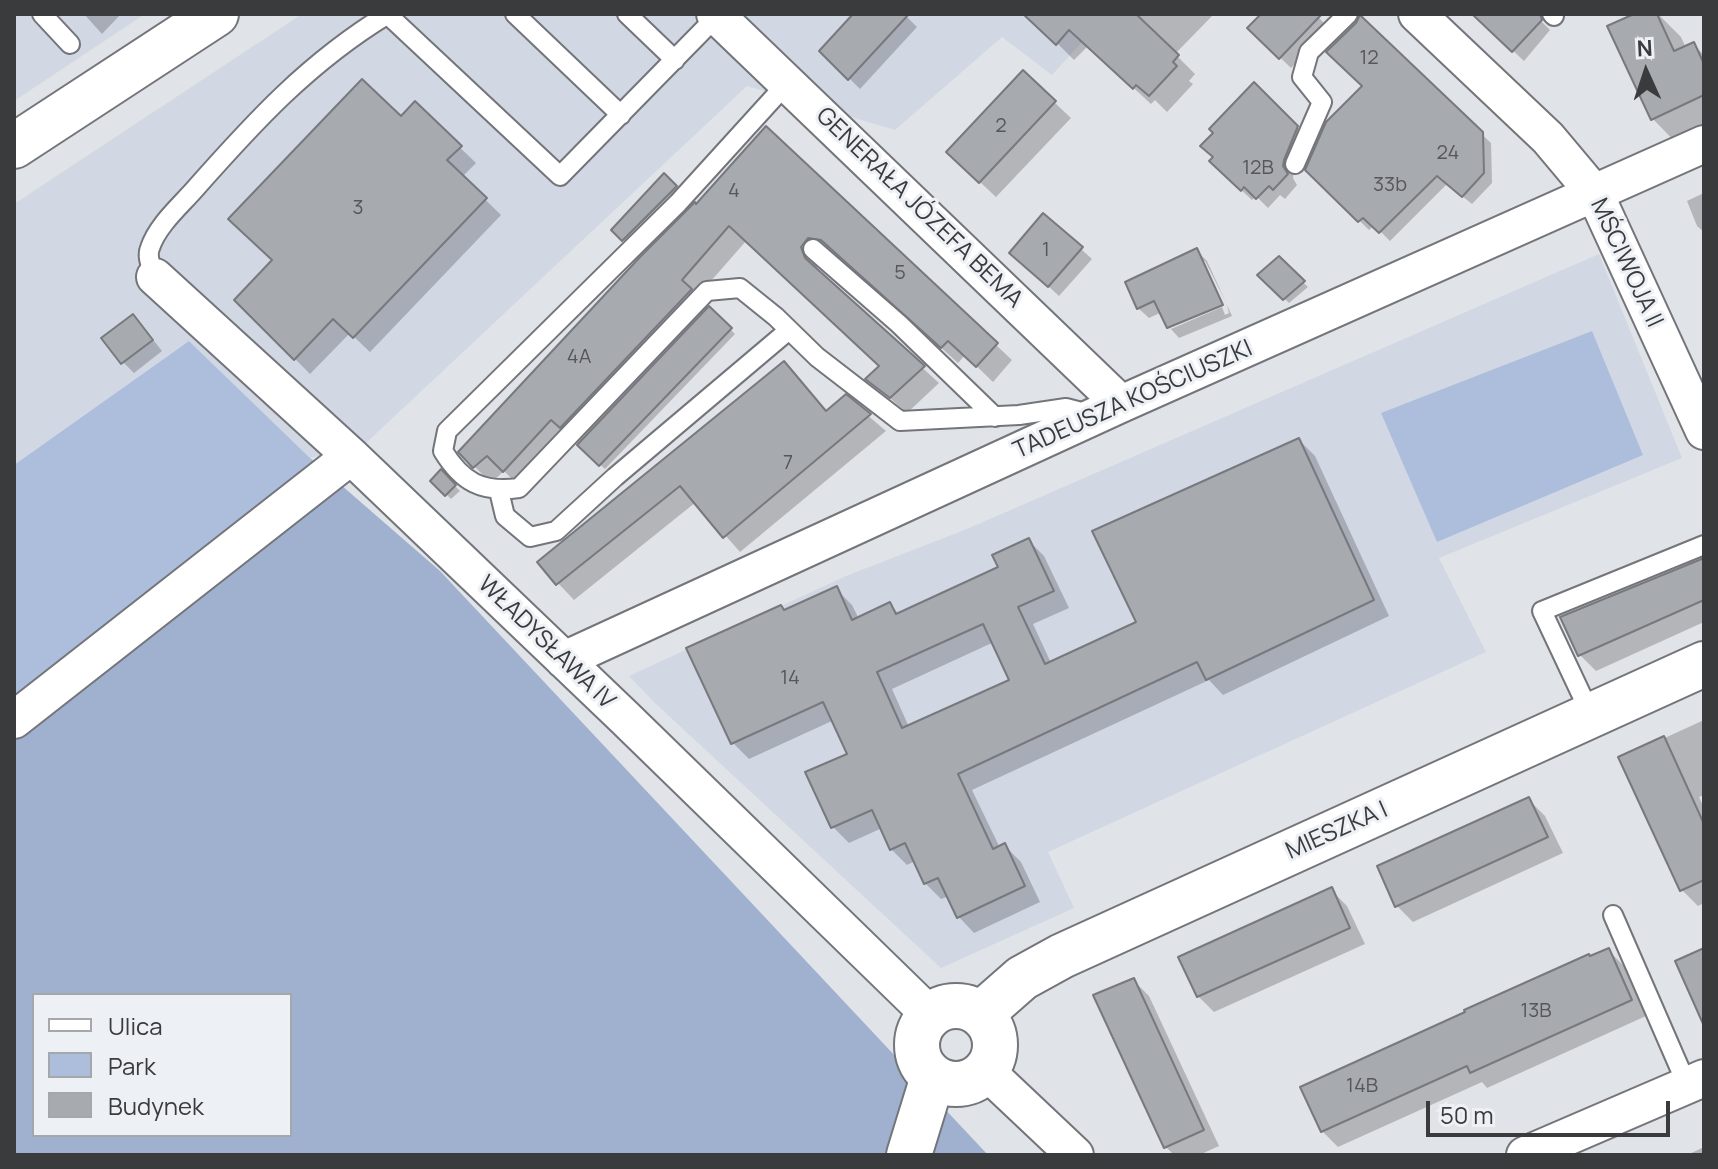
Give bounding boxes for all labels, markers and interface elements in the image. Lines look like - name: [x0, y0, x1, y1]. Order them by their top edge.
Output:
- north arrow: [1606, 32, 1686, 112]
- text: N: [1636, 33, 1653, 63]
- house number: 12: [1359, 46, 1379, 70]
- street label: GENERAŁA JÓZEFA BEMA: [810, 102, 1028, 314]
- house number: 2: [995, 114, 1007, 138]
- house number: 24: [1437, 141, 1459, 165]
- house number: 12B: [1242, 156, 1274, 180]
- house number: 33b: [1373, 173, 1407, 197]
- house number: 4: [728, 179, 740, 203]
- street label: MŚCIWOJA II: [1584, 194, 1668, 332]
- house number: 3: [352, 196, 364, 220]
- house number: 1: [1042, 238, 1050, 262]
- house number: 5: [894, 261, 906, 285]
- street label: TADEUSZA KOŚCIUSZKI: [1009, 334, 1257, 466]
- house number: 4A: [567, 345, 591, 369]
- house number: 7: [783, 451, 793, 475]
- street label: WŁADYSŁAWA IV: [471, 570, 621, 716]
- house number: 14: [780, 666, 800, 690]
- street label: MIESZKA I: [1282, 796, 1392, 866]
- legend: [32, 993, 292, 1137]
- house number: 13B: [1520, 999, 1552, 1023]
- text: Ulica: [108, 1009, 163, 1042]
- text: Park: [108, 1049, 156, 1082]
- house number: 14B: [1346, 1074, 1378, 1098]
- scale bar: [1430, 1085, 1674, 1135]
- text: Budynek: [108, 1089, 204, 1122]
- text: 50 m: [1440, 1098, 1494, 1131]

